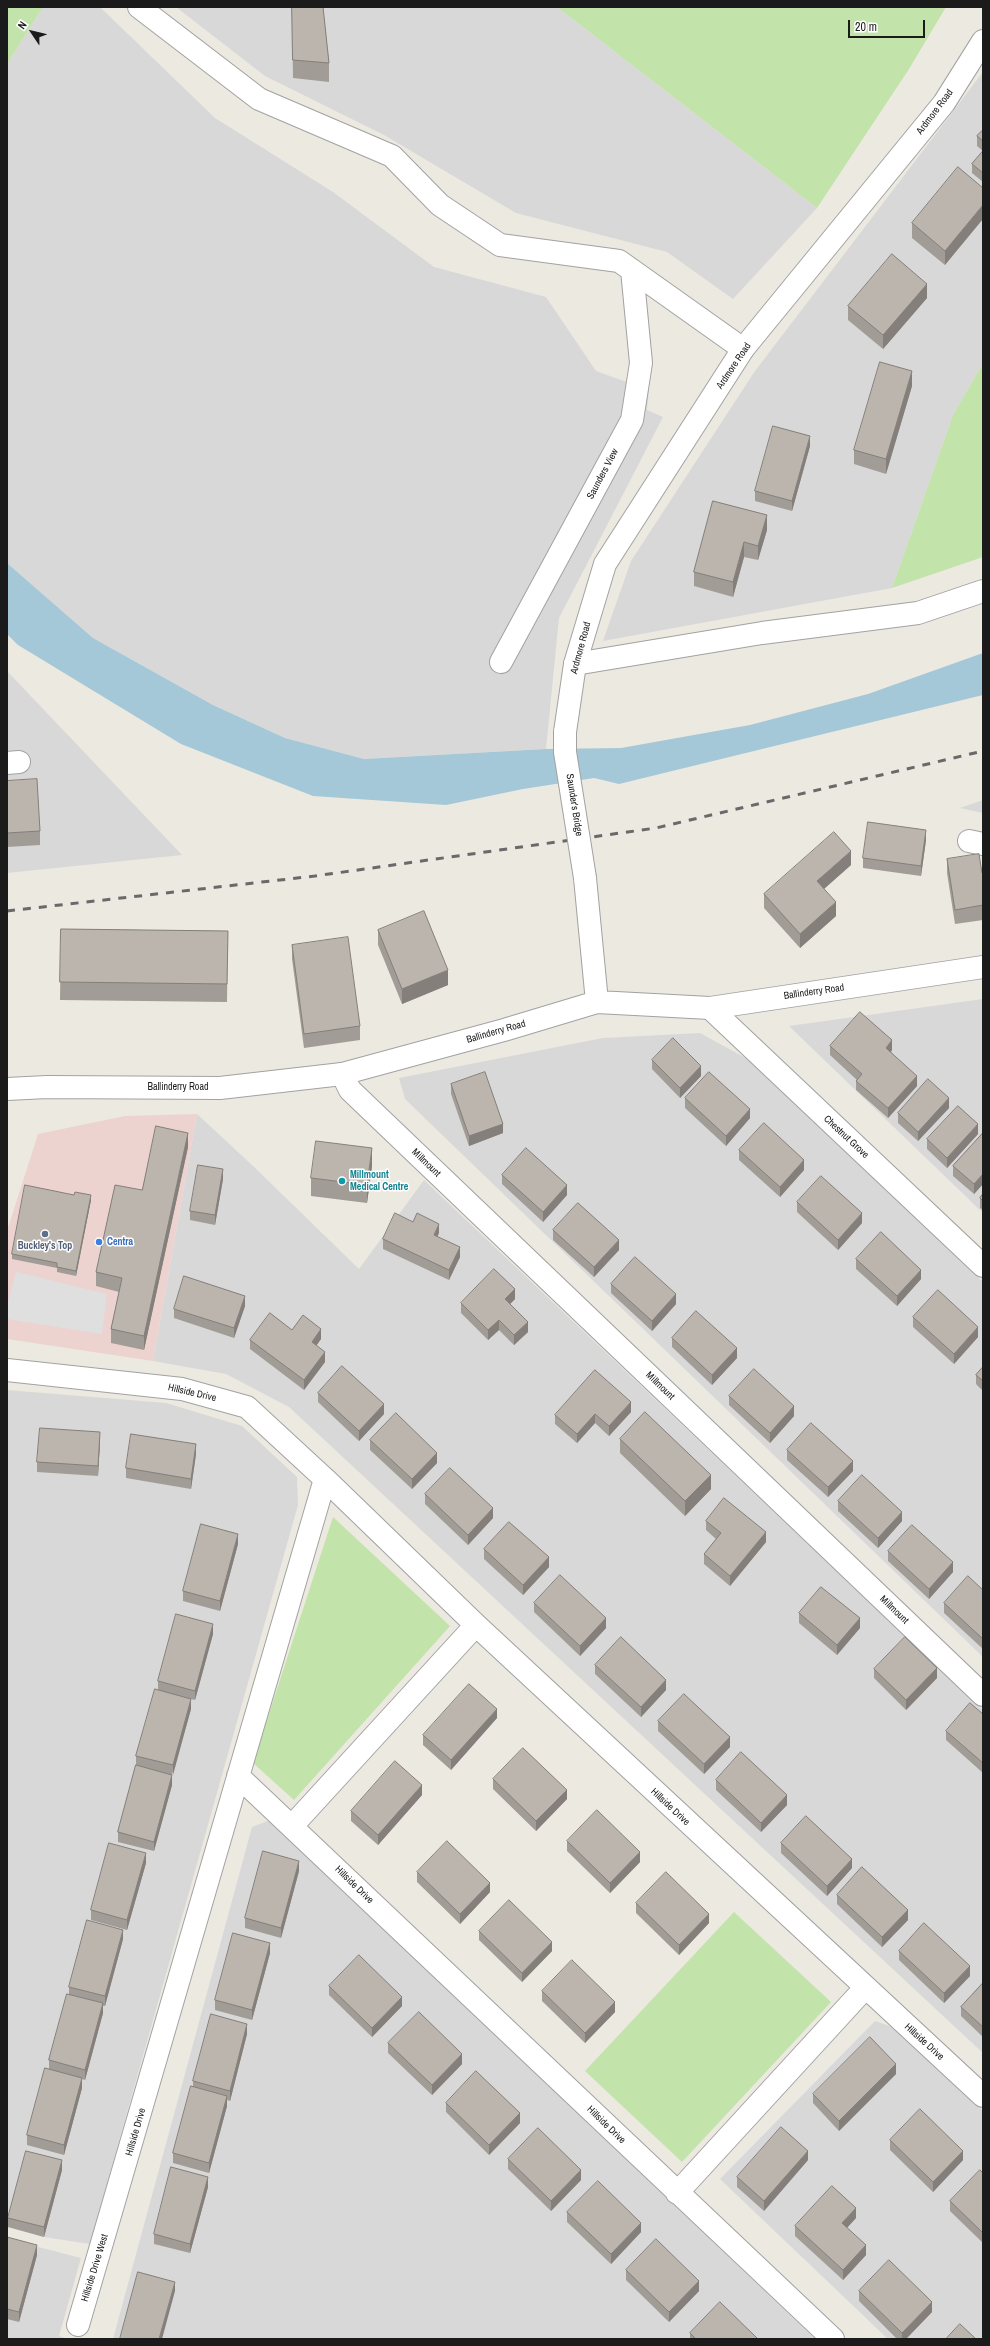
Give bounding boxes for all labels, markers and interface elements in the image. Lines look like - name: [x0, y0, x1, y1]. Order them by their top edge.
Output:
- north arrow: [12, 12, 52, 52]
- scale bar: [850, 12, 927, 38]
- text: N: [15, 18, 30, 32]
- text: 20 m: [855, 19, 877, 35]
- street label: Ardmore Road: [914, 87, 956, 137]
- street label: Ardmore Road: [714, 341, 754, 391]
- street label: Saunders View: [585, 447, 621, 501]
- street label: Ardmore Road: [568, 621, 594, 675]
- street label: Saunder's Bridge: [563, 773, 585, 837]
- street label: Ballinderry Road: [783, 982, 845, 1002]
- street label: Ballinderry Road: [465, 1018, 527, 1046]
- street label: Ballinderry Road: [147, 1081, 209, 1093]
- street label: Chestnut Grove: [821, 1113, 871, 1161]
- street label: Millmount: [409, 1146, 443, 1180]
- place label: Millmount Medical Centre: [350, 1169, 408, 1192]
- marker: Millmount Medical Centre: [337, 1176, 347, 1186]
- marker: Buckley's Top: [40, 1229, 50, 1239]
- place label: Centra: [107, 1236, 133, 1248]
- marker: Centra: [94, 1237, 104, 1247]
- place label: Buckley's Top: [18, 1240, 72, 1252]
- street label: Millmount: [643, 1369, 677, 1403]
- street label: Hillside Drive: [167, 1382, 217, 1404]
- street label: Millmount: [877, 1593, 911, 1627]
- street label: Hillside Drive: [648, 1786, 692, 1828]
- street label: Hillside Drive: [332, 1864, 376, 1906]
- street label: Hillside Drive: [902, 2021, 946, 2063]
- street label: Hillside Drive: [584, 2104, 628, 2146]
- street label: Hillside Drive: [123, 2107, 149, 2157]
- street label: Hillside Drive West: [79, 2233, 111, 2303]

